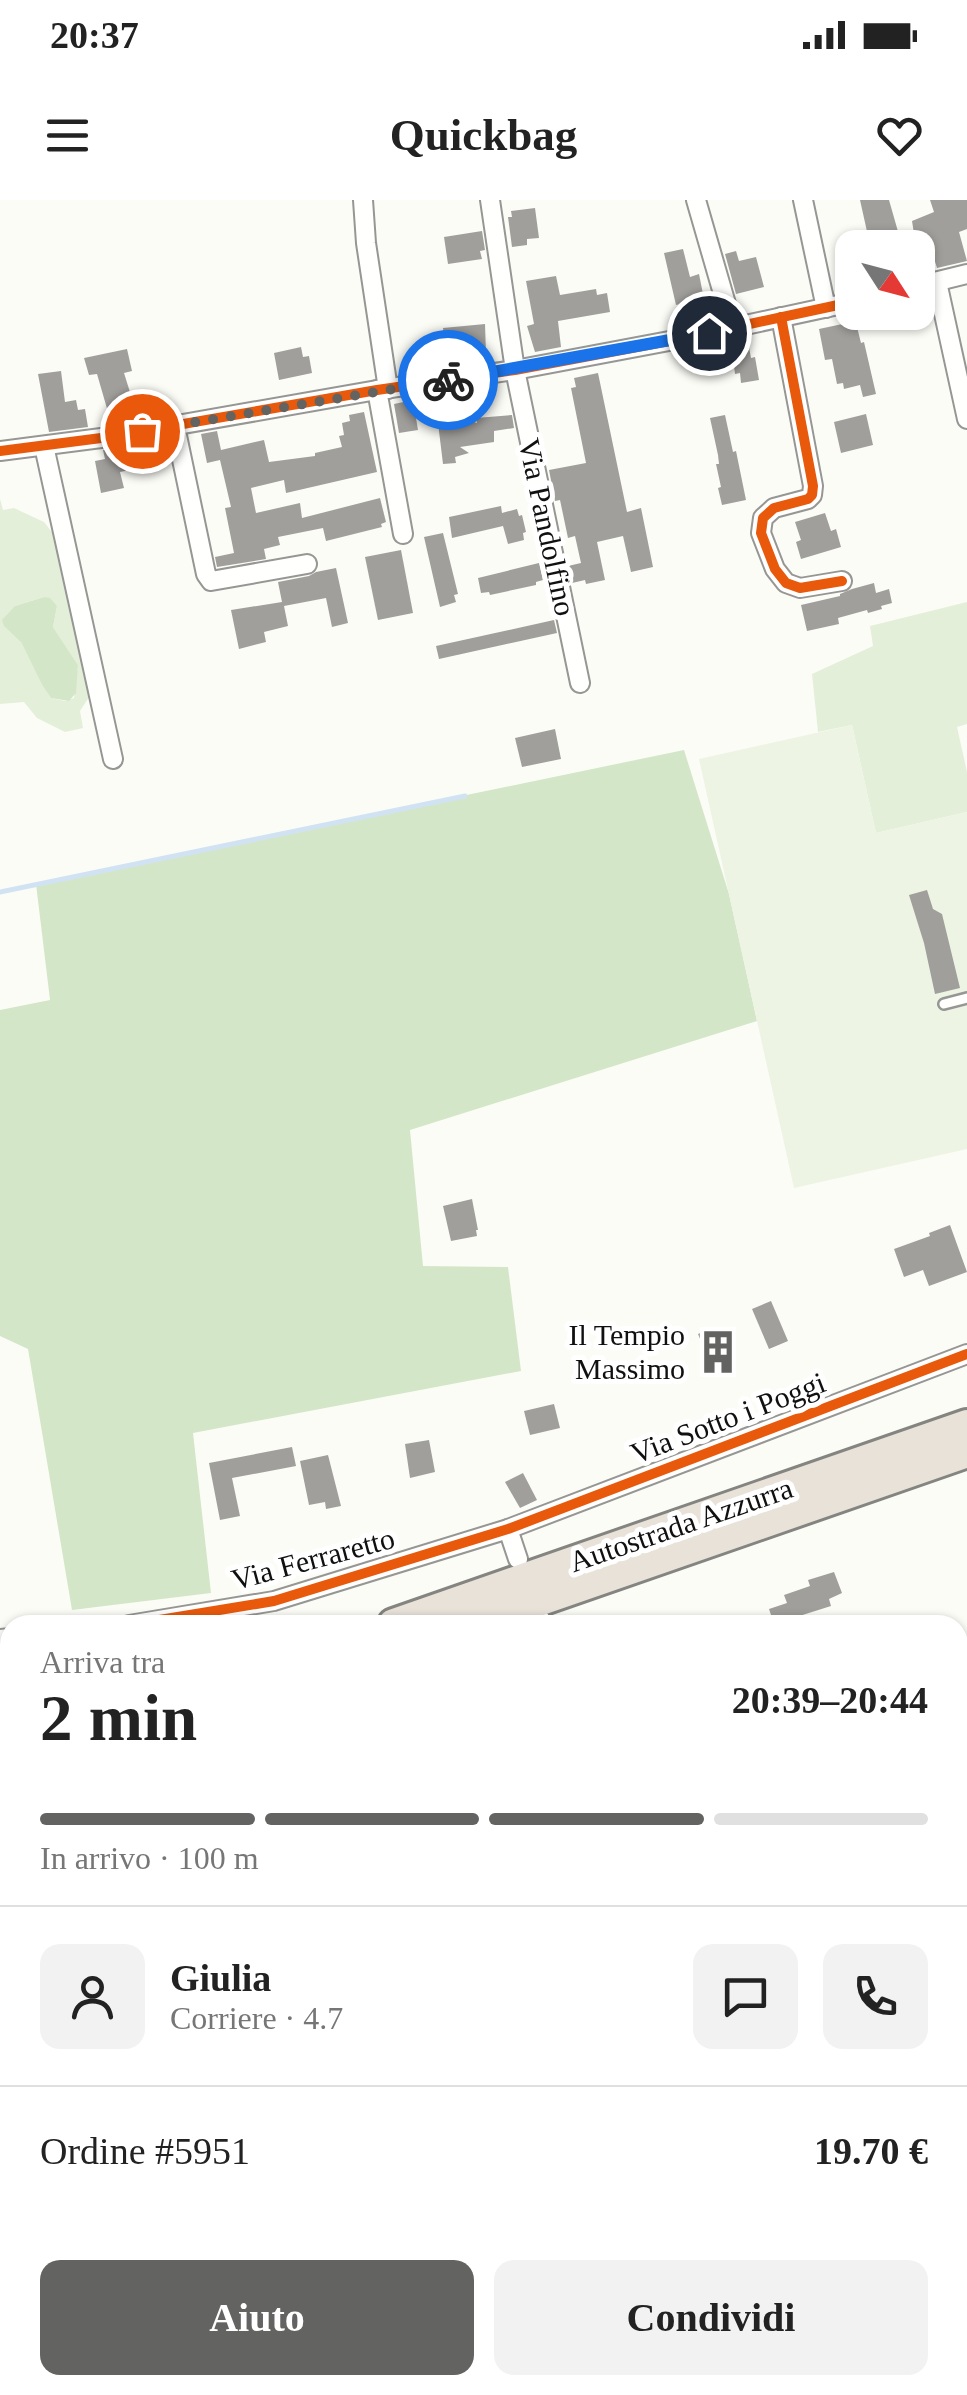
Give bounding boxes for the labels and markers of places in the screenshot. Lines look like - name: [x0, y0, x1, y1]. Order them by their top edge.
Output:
- pin: [667, 291, 752, 376]
- pin: [100, 389, 185, 474]
- place label: Il Tempio Massimo: [569, 1318, 685, 1385]
- building icon: Il Tempio Massimo: [694, 1328, 742, 1376]

